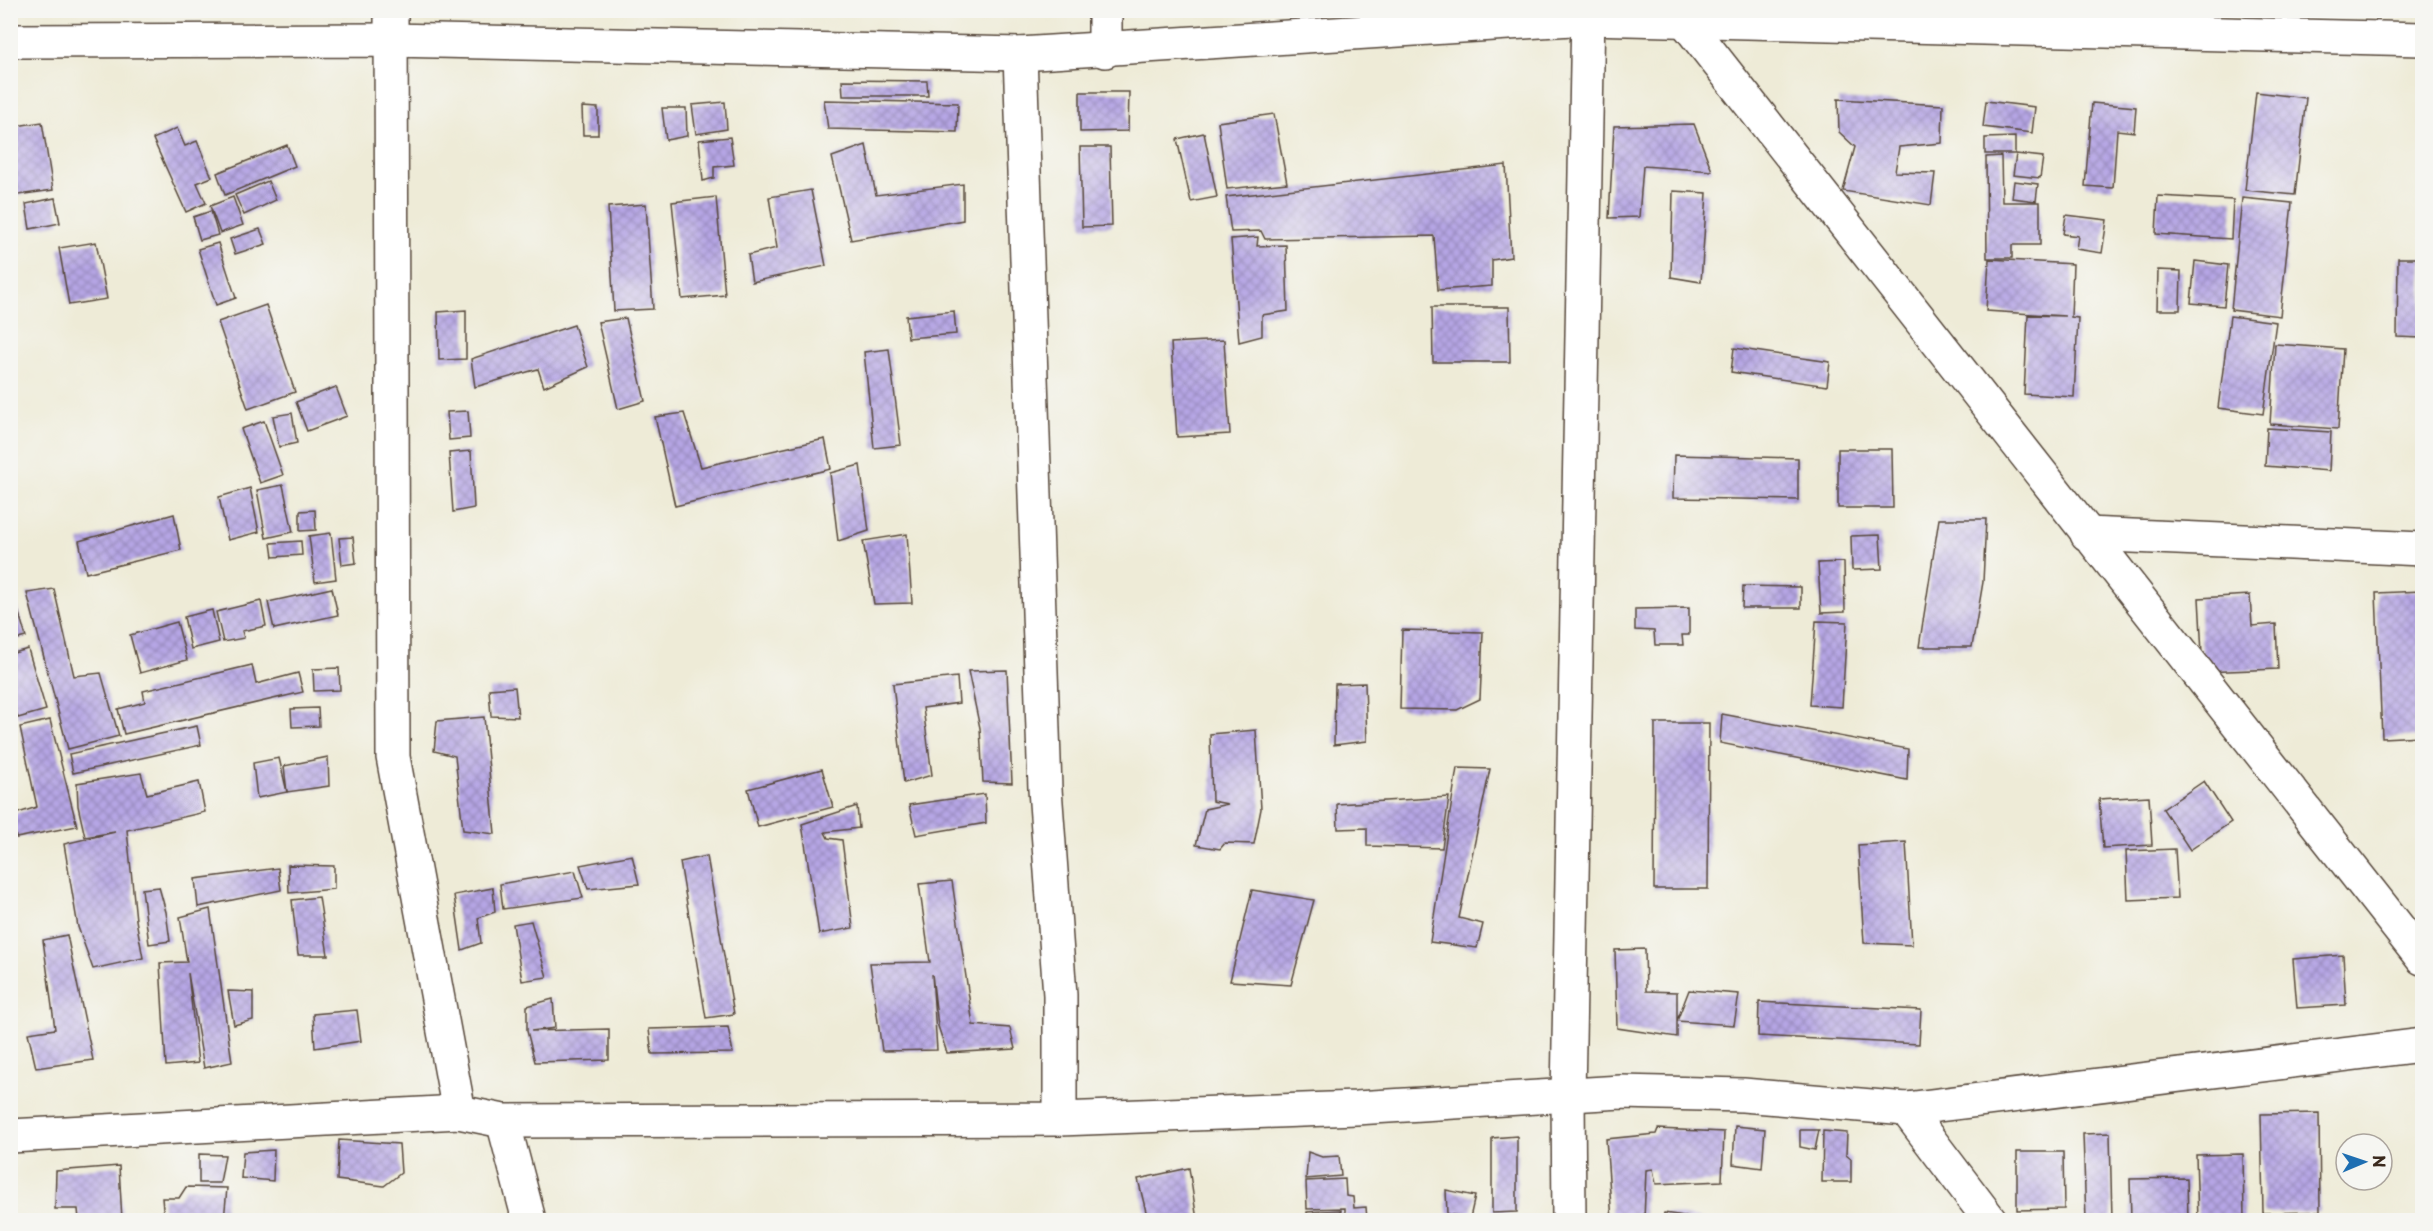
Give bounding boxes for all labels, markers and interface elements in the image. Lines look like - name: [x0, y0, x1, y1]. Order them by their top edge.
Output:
- north arrow: [2334, 1132, 2394, 1192]
- text: N: [2368, 1155, 2392, 1168]

